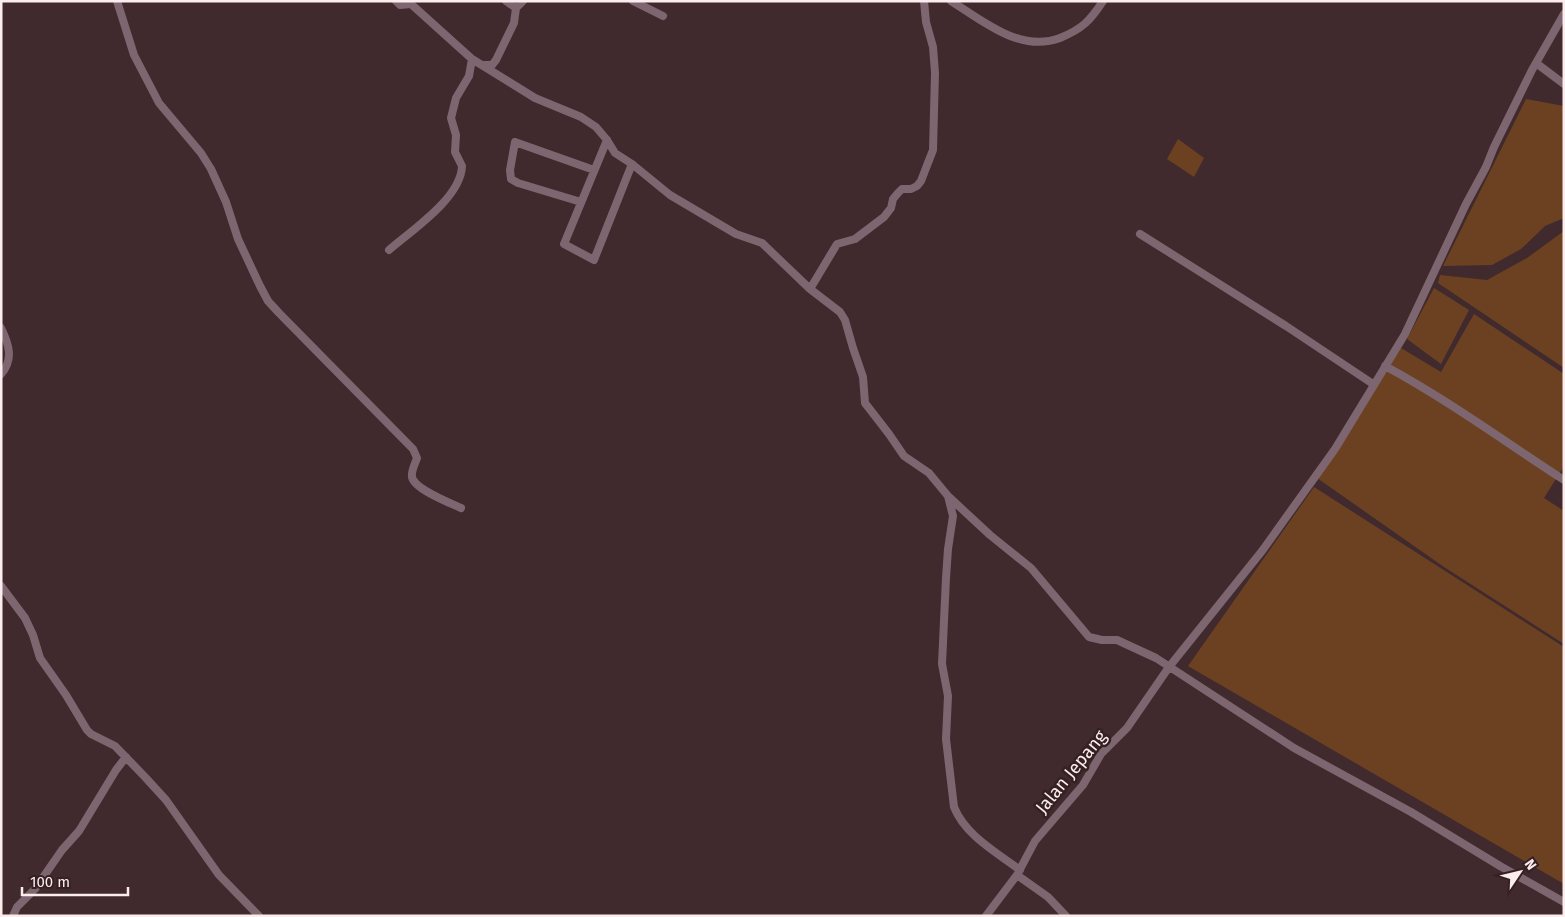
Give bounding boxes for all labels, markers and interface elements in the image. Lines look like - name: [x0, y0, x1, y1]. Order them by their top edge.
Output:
- street label: Jalan Jepang: [1031, 725, 1112, 818]
- north arrow: [1495, 847, 1545, 897]
- text: N: [1521, 856, 1540, 874]
- scale bar: [22, 864, 129, 896]
- text: 100 m: [30, 873, 70, 891]

